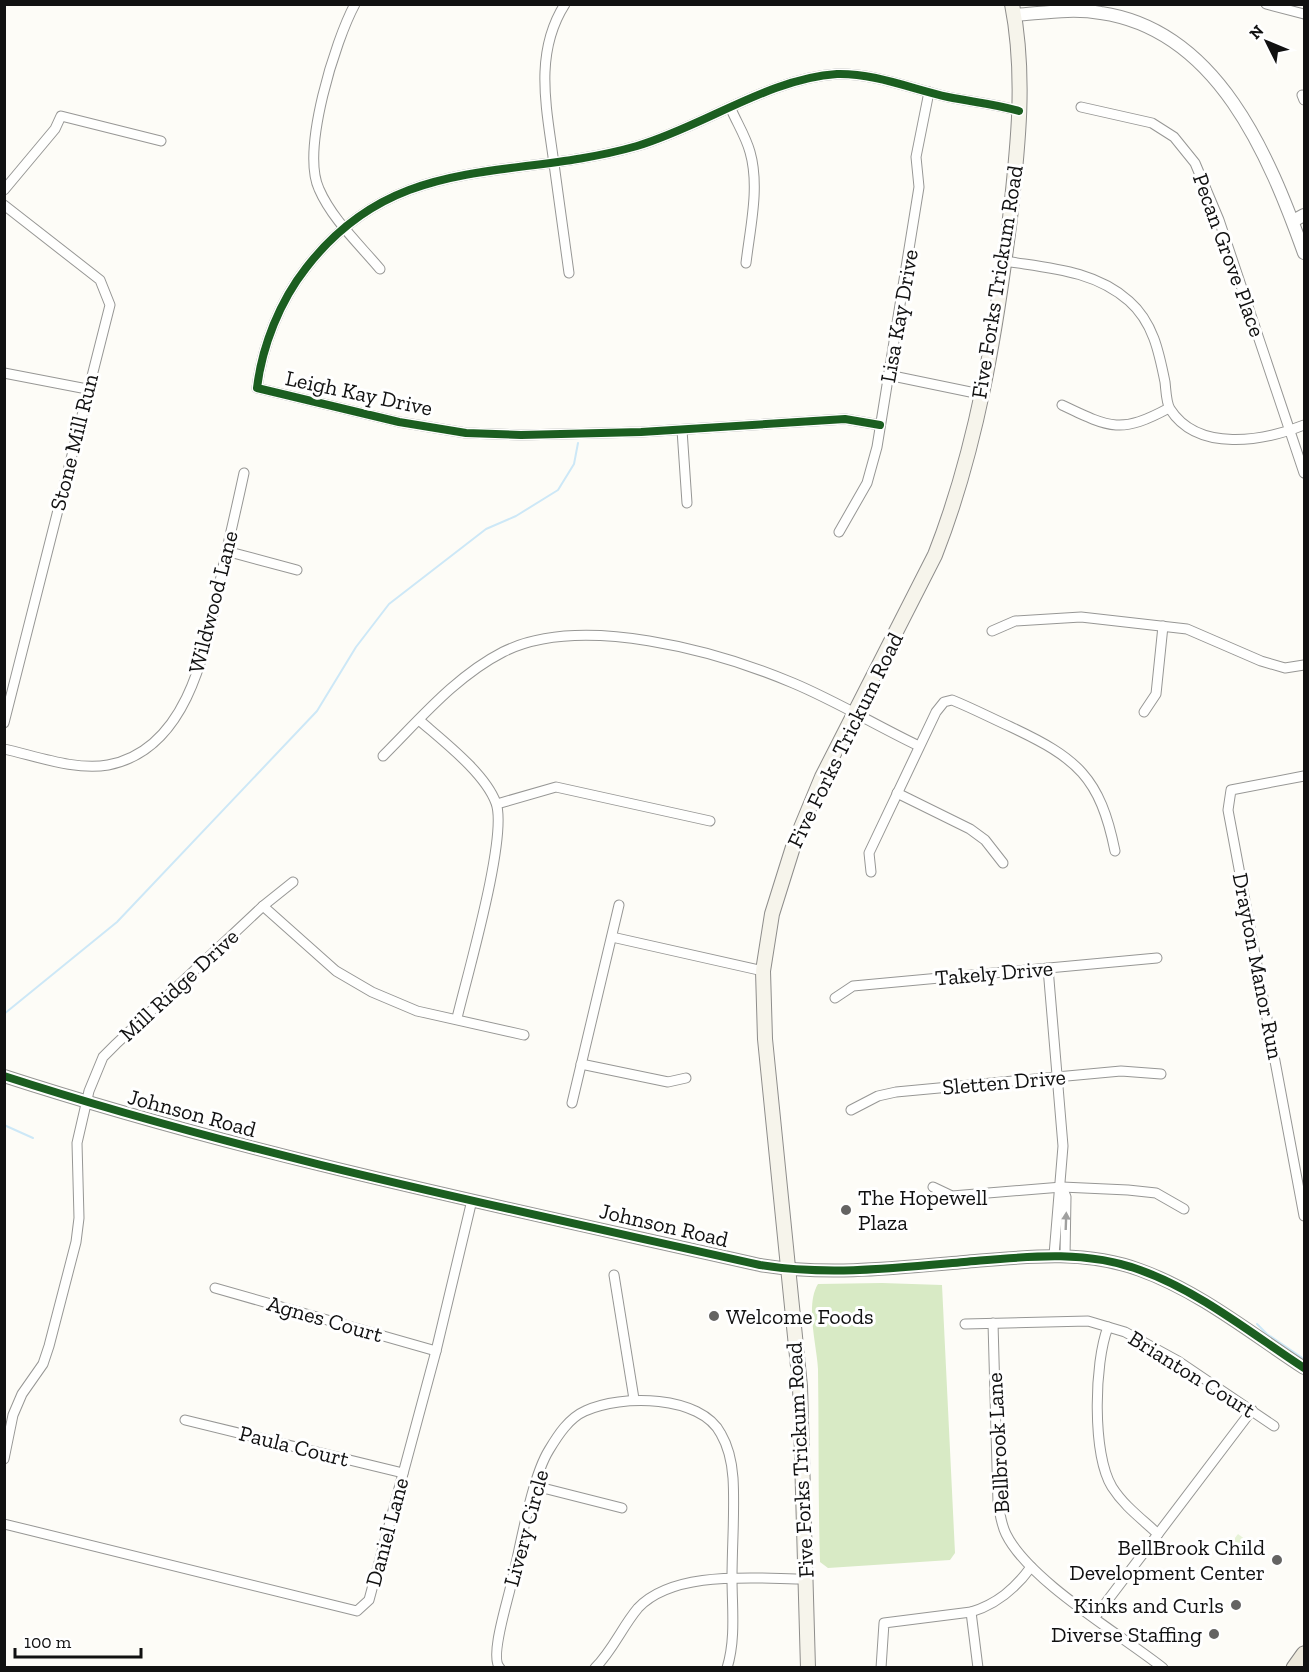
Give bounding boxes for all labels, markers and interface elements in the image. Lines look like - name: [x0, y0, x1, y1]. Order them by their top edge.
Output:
- north arrow: [1237, 12, 1297, 72]
- text: N: [1245, 21, 1267, 43]
- street label: Five Forks Trickum Road: [965, 163, 1029, 401]
- street label: Pecan Grove Place: [1187, 170, 1271, 340]
- street label: Lisa Kay Drive: [874, 247, 924, 385]
- street label: Leigh Kay Drive: [283, 364, 435, 422]
- street label: Stone Mill Run: [44, 370, 104, 513]
- street label: Wildwood Lane: [182, 528, 244, 676]
- street label: Five Forks Trickum Road: [781, 628, 909, 852]
- street label: Drayton Manor Run: [1227, 871, 1289, 1062]
- street label: Mill Ridge Drive: [114, 923, 244, 1047]
- street label: Takely Drive: [934, 954, 1054, 992]
- street label: Sletten Drive: [941, 1063, 1067, 1101]
- street label: Johnson Road: [125, 1083, 259, 1143]
- place label: The Hopewell Plaza: [858, 1184, 988, 1236]
- street label: Johnson Road: [597, 1197, 731, 1253]
- marker: The Hopewell Plaza: [839, 1203, 853, 1217]
- one-way arrow: [1061, 1211, 1070, 1230]
- street label: Agnes Court: [264, 1290, 387, 1349]
- place label: Welcome Foods: [726, 1303, 874, 1330]
- marker: Welcome Foods: [707, 1309, 721, 1323]
- street label: Brianton Court: [1124, 1324, 1261, 1424]
- street label: Five Forks Trickum Road: [780, 1341, 820, 1579]
- street label: Bellbrook Lane: [981, 1372, 1015, 1514]
- street label: Paula Court: [236, 1419, 352, 1473]
- street label: Livery Circle: [497, 1467, 555, 1589]
- street label: Daniel Lane: [360, 1475, 414, 1589]
- place label: BellBrook Child Development Center: [1069, 1534, 1265, 1586]
- marker: BellBrook Child Development Center: [1270, 1553, 1284, 1567]
- place label: Kinks and Curls: [1074, 1592, 1224, 1619]
- marker: Kinks and Curls: [1229, 1598, 1243, 1612]
- scale bar: [15, 1621, 141, 1659]
- place label: Diverse Staffing: [1051, 1621, 1202, 1648]
- marker: Diverse Staffing: [1207, 1627, 1221, 1641]
- text: 100 m: [24, 1631, 72, 1653]

